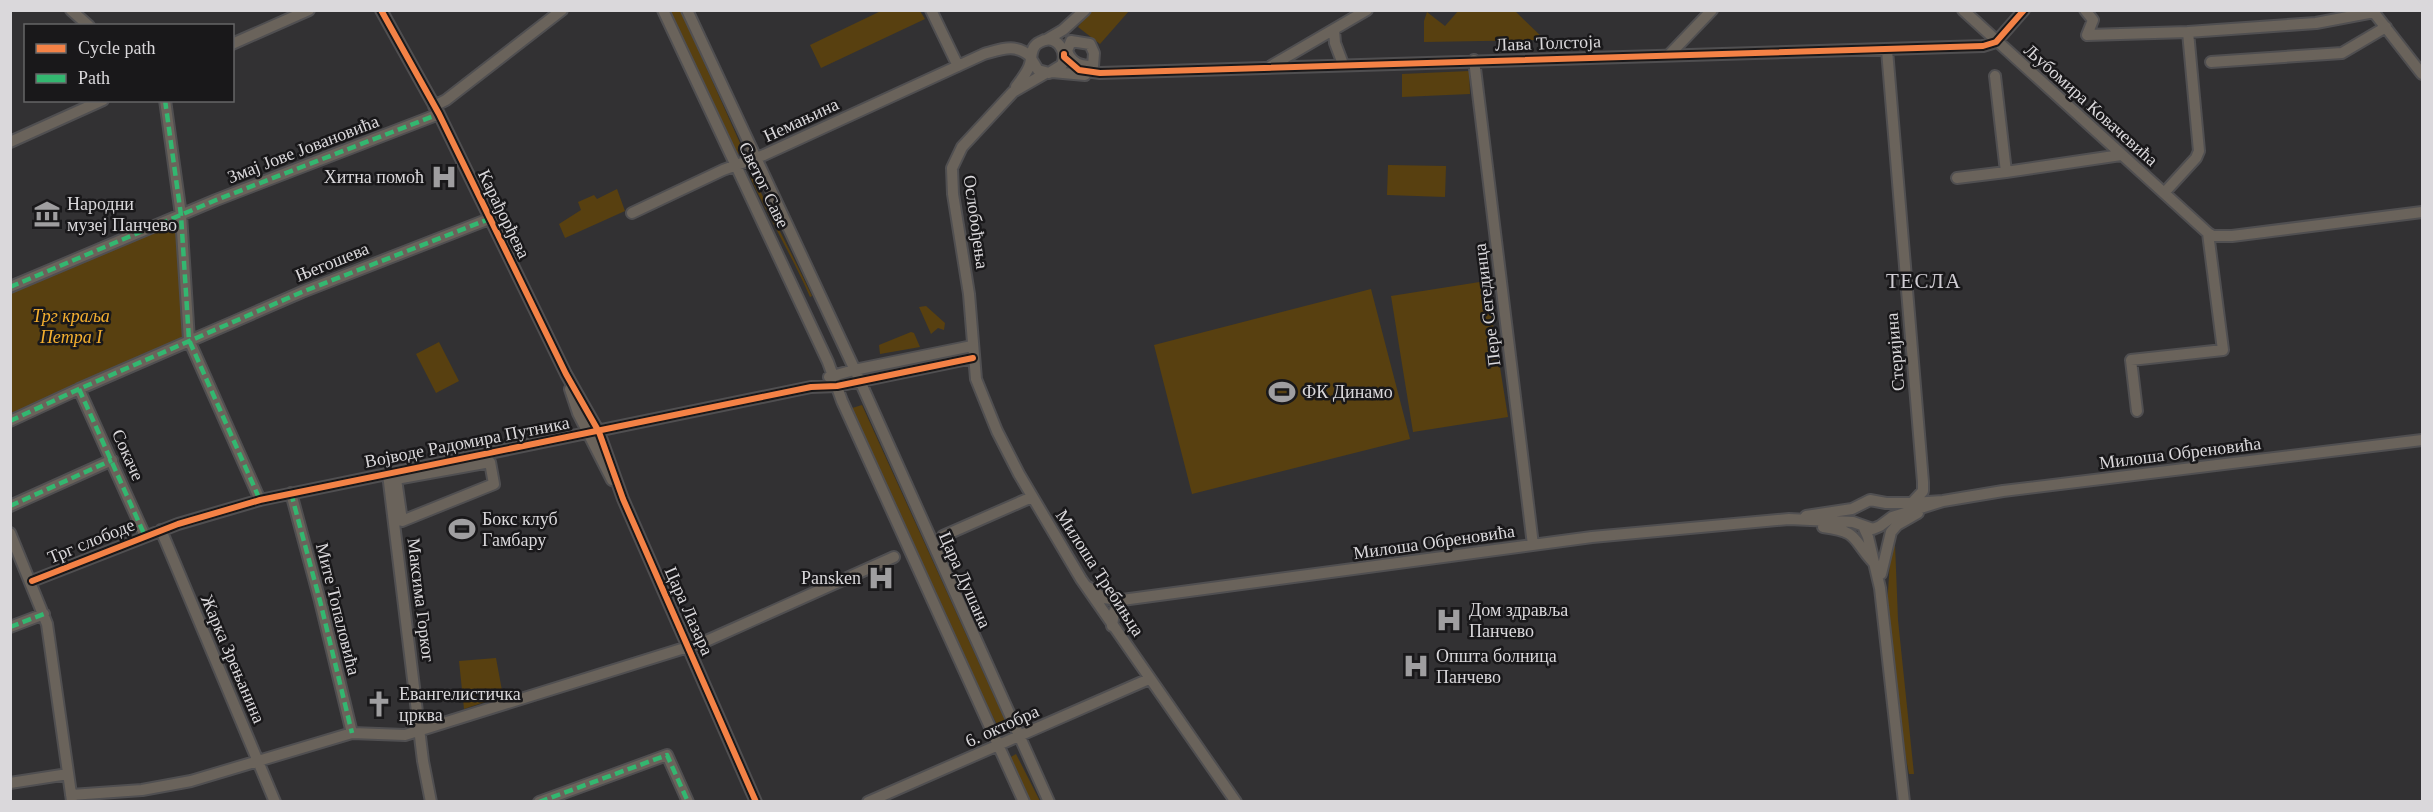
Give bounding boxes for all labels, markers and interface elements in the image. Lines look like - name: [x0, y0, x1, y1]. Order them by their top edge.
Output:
- legend: [24, 24, 234, 102]
- street label: Лава Толстоја: [1495, 31, 1601, 55]
- text: Cycle path: [78, 38, 155, 58]
- street label: Љубомира Ковачевића: [2020, 40, 2162, 170]
- text: Path: [78, 68, 110, 88]
- street label: Немањина: [760, 94, 842, 146]
- street label: Змај Јове Јовановића: [224, 111, 382, 187]
- street label: Светог Саве: [735, 139, 793, 231]
- hospital icon: Хитна помоћ: [429, 162, 459, 192]
- street label: Карађорђева: [474, 166, 534, 262]
- place label: Хитна помоћ: [324, 167, 424, 187]
- street label: Ослобођења: [959, 174, 993, 270]
- place label: Народни музеј Панчево: [67, 194, 177, 235]
- museum icon: Народни музеј Панчево: [32, 199, 62, 229]
- street label: Његошева: [292, 238, 372, 286]
- street label: Пере Сегединца: [1470, 242, 1504, 368]
- district label: ТЕСЛА: [1886, 269, 1962, 293]
- park label: Трг краља Петра I: [32, 306, 110, 347]
- street label: Стеријина: [1882, 312, 1908, 392]
- sports icon: ФК Динамо: [1267, 377, 1297, 407]
- place label: ФК Динамо: [1302, 382, 1393, 402]
- street label: Војводе Радомира Путника: [363, 412, 571, 472]
- street label: Сокаче: [108, 426, 148, 484]
- street label: Милоша Обреновића: [2098, 433, 2262, 473]
- street label: Милоша Требињца: [1052, 506, 1148, 640]
- place label: Бокс клуб Гамбару: [482, 509, 558, 550]
- sports icon: Бокс клуб Гамбару: [447, 514, 477, 544]
- street label: Трг слободе: [45, 515, 137, 567]
- street label: Милоша Обреновића: [1352, 521, 1516, 563]
- street label: Цара Душана: [935, 529, 995, 631]
- street label: Максима Горког: [403, 537, 439, 663]
- street label: Мите Топаловића: [312, 541, 364, 677]
- hospital icon: Pansken: [866, 563, 896, 593]
- street label: Цара Лазара: [661, 564, 717, 658]
- place label: Pansken: [801, 568, 861, 588]
- street label: Жарка Зрењанина: [197, 592, 269, 726]
- place label: Дом здравља Панчево: [1469, 600, 1568, 641]
- hospital icon: Дом здравља Панчево: [1434, 605, 1464, 635]
- place label: Општа болница Панчево: [1436, 646, 1557, 687]
- hospital icon: Општа болница Панчево: [1401, 651, 1431, 681]
- place label: Евангелистичка црква: [399, 684, 521, 725]
- church icon: Евангелистичка црква: [364, 689, 394, 719]
- street label: 6. октобра: [962, 701, 1042, 751]

